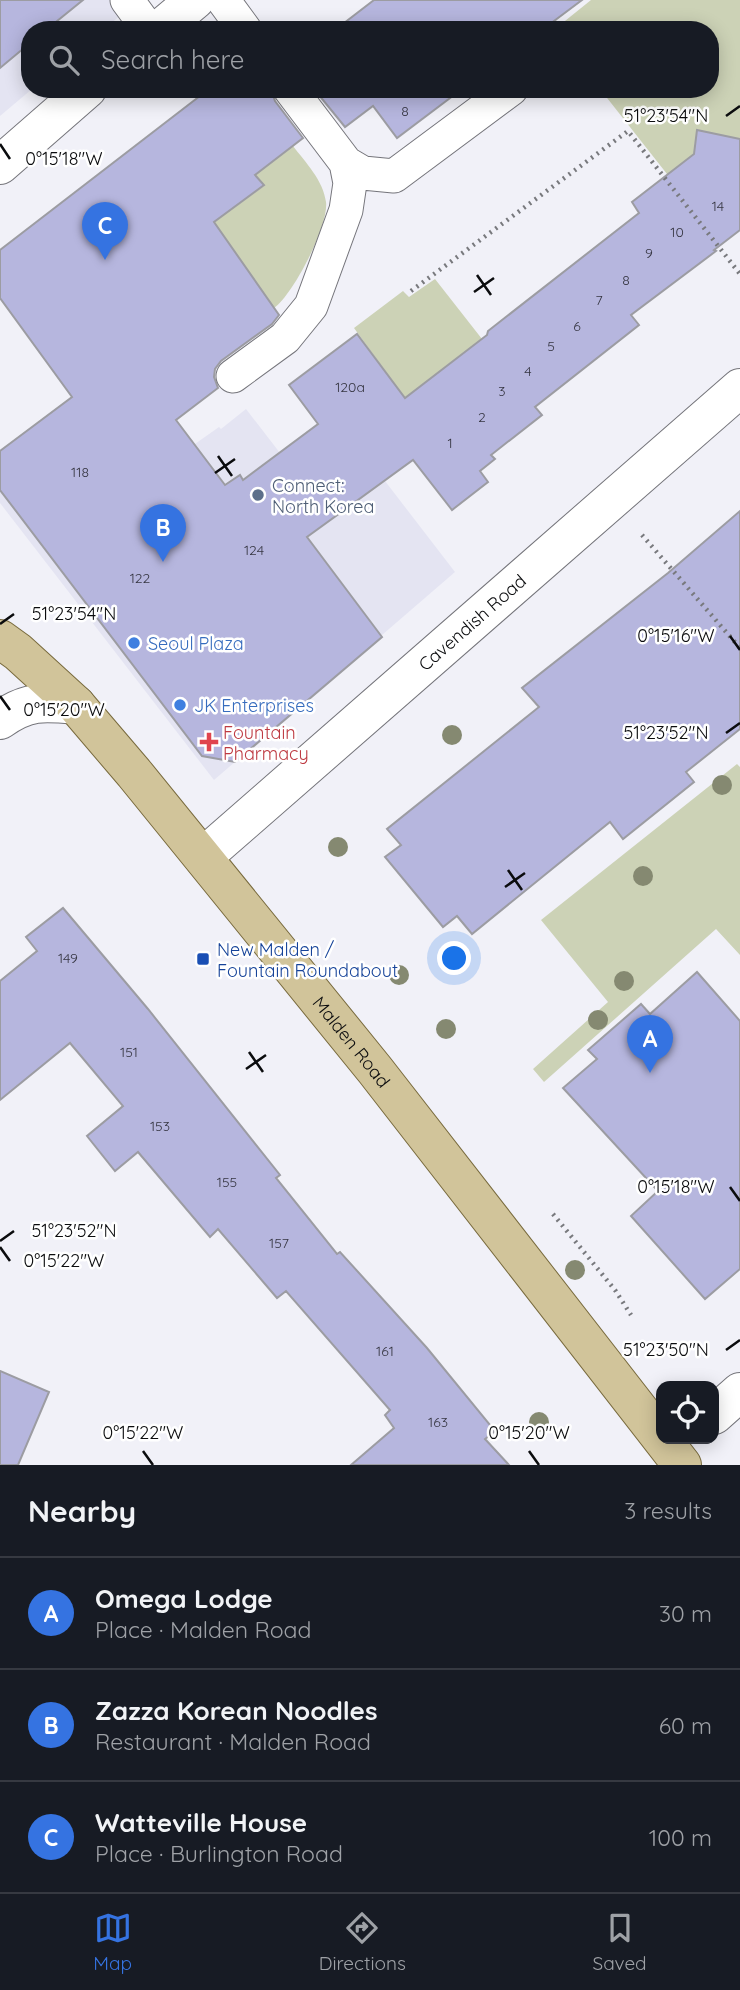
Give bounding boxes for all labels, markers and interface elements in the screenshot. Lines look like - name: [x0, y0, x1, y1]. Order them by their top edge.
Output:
- search box: [21, 21, 719, 98]
- icon: search: [45, 41, 83, 79]
- text: Search here: [101, 43, 245, 76]
- house number: 8: [401, 102, 409, 120]
- text: 51°23'54"N: [624, 104, 708, 127]
- text: 0°15'18"W: [25, 147, 103, 170]
- house number: 14: [712, 197, 724, 215]
- pin: C: [82, 202, 128, 260]
- house number: 10: [670, 223, 684, 241]
- house number: 9: [645, 244, 653, 262]
- house number: 8: [622, 271, 630, 289]
- house number: 7: [595, 291, 603, 309]
- house number: 6: [573, 317, 581, 335]
- house number: 5: [547, 337, 555, 355]
- house number: 4: [524, 362, 532, 380]
- house number: 120a: [335, 378, 365, 396]
- house number: 3: [498, 382, 506, 400]
- house number: 2: [478, 408, 486, 426]
- house number: 1: [447, 434, 453, 452]
- house number: 118: [71, 463, 89, 481]
- place label: Connect: North Korea: [272, 474, 374, 518]
- marker: Connect: North Korea: [250, 487, 266, 503]
- pin: B: [140, 504, 186, 562]
- house number: 124: [244, 541, 264, 559]
- house number: 122: [130, 569, 151, 587]
- street label: Cavendish Road: [413, 569, 531, 675]
- text: 51°23'54"N: [32, 602, 116, 625]
- text: 0°15'16"W: [637, 624, 715, 647]
- place label: Seoul Plaza: [148, 632, 244, 655]
- marker: Seoul Plaza: [126, 635, 142, 651]
- place label: JK Enterprises: [194, 694, 314, 717]
- marker: JK Enterprises: [172, 697, 188, 713]
- text: 0°15'20"W: [23, 698, 105, 721]
- place label: Fountain Pharmacy: [223, 721, 309, 765]
- text: 51°23'52"N: [623, 721, 709, 744]
- marker: Fountain Pharmacy: [201, 734, 217, 750]
- place label: New Malden / Fountain Roundabout: [217, 938, 398, 982]
- your location: [437, 941, 471, 975]
- house number: 149: [58, 949, 78, 967]
- marker: New Malden / Fountain Roundabout: [195, 951, 211, 967]
- street label: Malden Road: [308, 991, 396, 1092]
- pin: A: [627, 1015, 673, 1073]
- house number: 151: [120, 1043, 138, 1061]
- house number: 153: [150, 1117, 170, 1135]
- house number: 155: [217, 1173, 237, 1191]
- text: 0°15'18"W: [637, 1175, 715, 1198]
- text: 51°23'52"N: [31, 1219, 117, 1242]
- house number: 157: [269, 1234, 289, 1252]
- text: 0°15'22"W: [24, 1249, 104, 1272]
- text: 51°23'50"N: [623, 1338, 709, 1361]
- house number: 161: [376, 1342, 394, 1360]
- map controls: [656, 1381, 719, 1444]
- button: locate: [656, 1381, 719, 1444]
- house number: 163: [428, 1413, 448, 1431]
- text: 0°15'22"W: [103, 1421, 183, 1444]
- text: 0°15'20"W: [488, 1421, 570, 1444]
- text: Nearby: [28, 1492, 136, 1530]
- text: 3 results: [624, 1496, 712, 1525]
- text: Omega Lodge: [95, 1582, 273, 1615]
- text: A: [44, 1599, 58, 1628]
- text: 30 m: [659, 1599, 712, 1628]
- text: Place · Malden Road: [95, 1615, 311, 1644]
- text: Zazza Korean Noodles: [95, 1694, 377, 1727]
- text: B: [43, 1711, 59, 1740]
- text: 60 m: [659, 1711, 712, 1740]
- text: Restaurant · Malden Road: [95, 1727, 371, 1756]
- text: Watteville House: [95, 1806, 307, 1839]
- text: C: [44, 1823, 58, 1852]
- text: 100 m: [649, 1823, 712, 1852]
- text: Place · Burlington Road: [95, 1839, 343, 1868]
- tab: Map: [93, 1909, 132, 1975]
- tab: Directions: [319, 1909, 406, 1975]
- tab: Saved: [592, 1909, 647, 1975]

